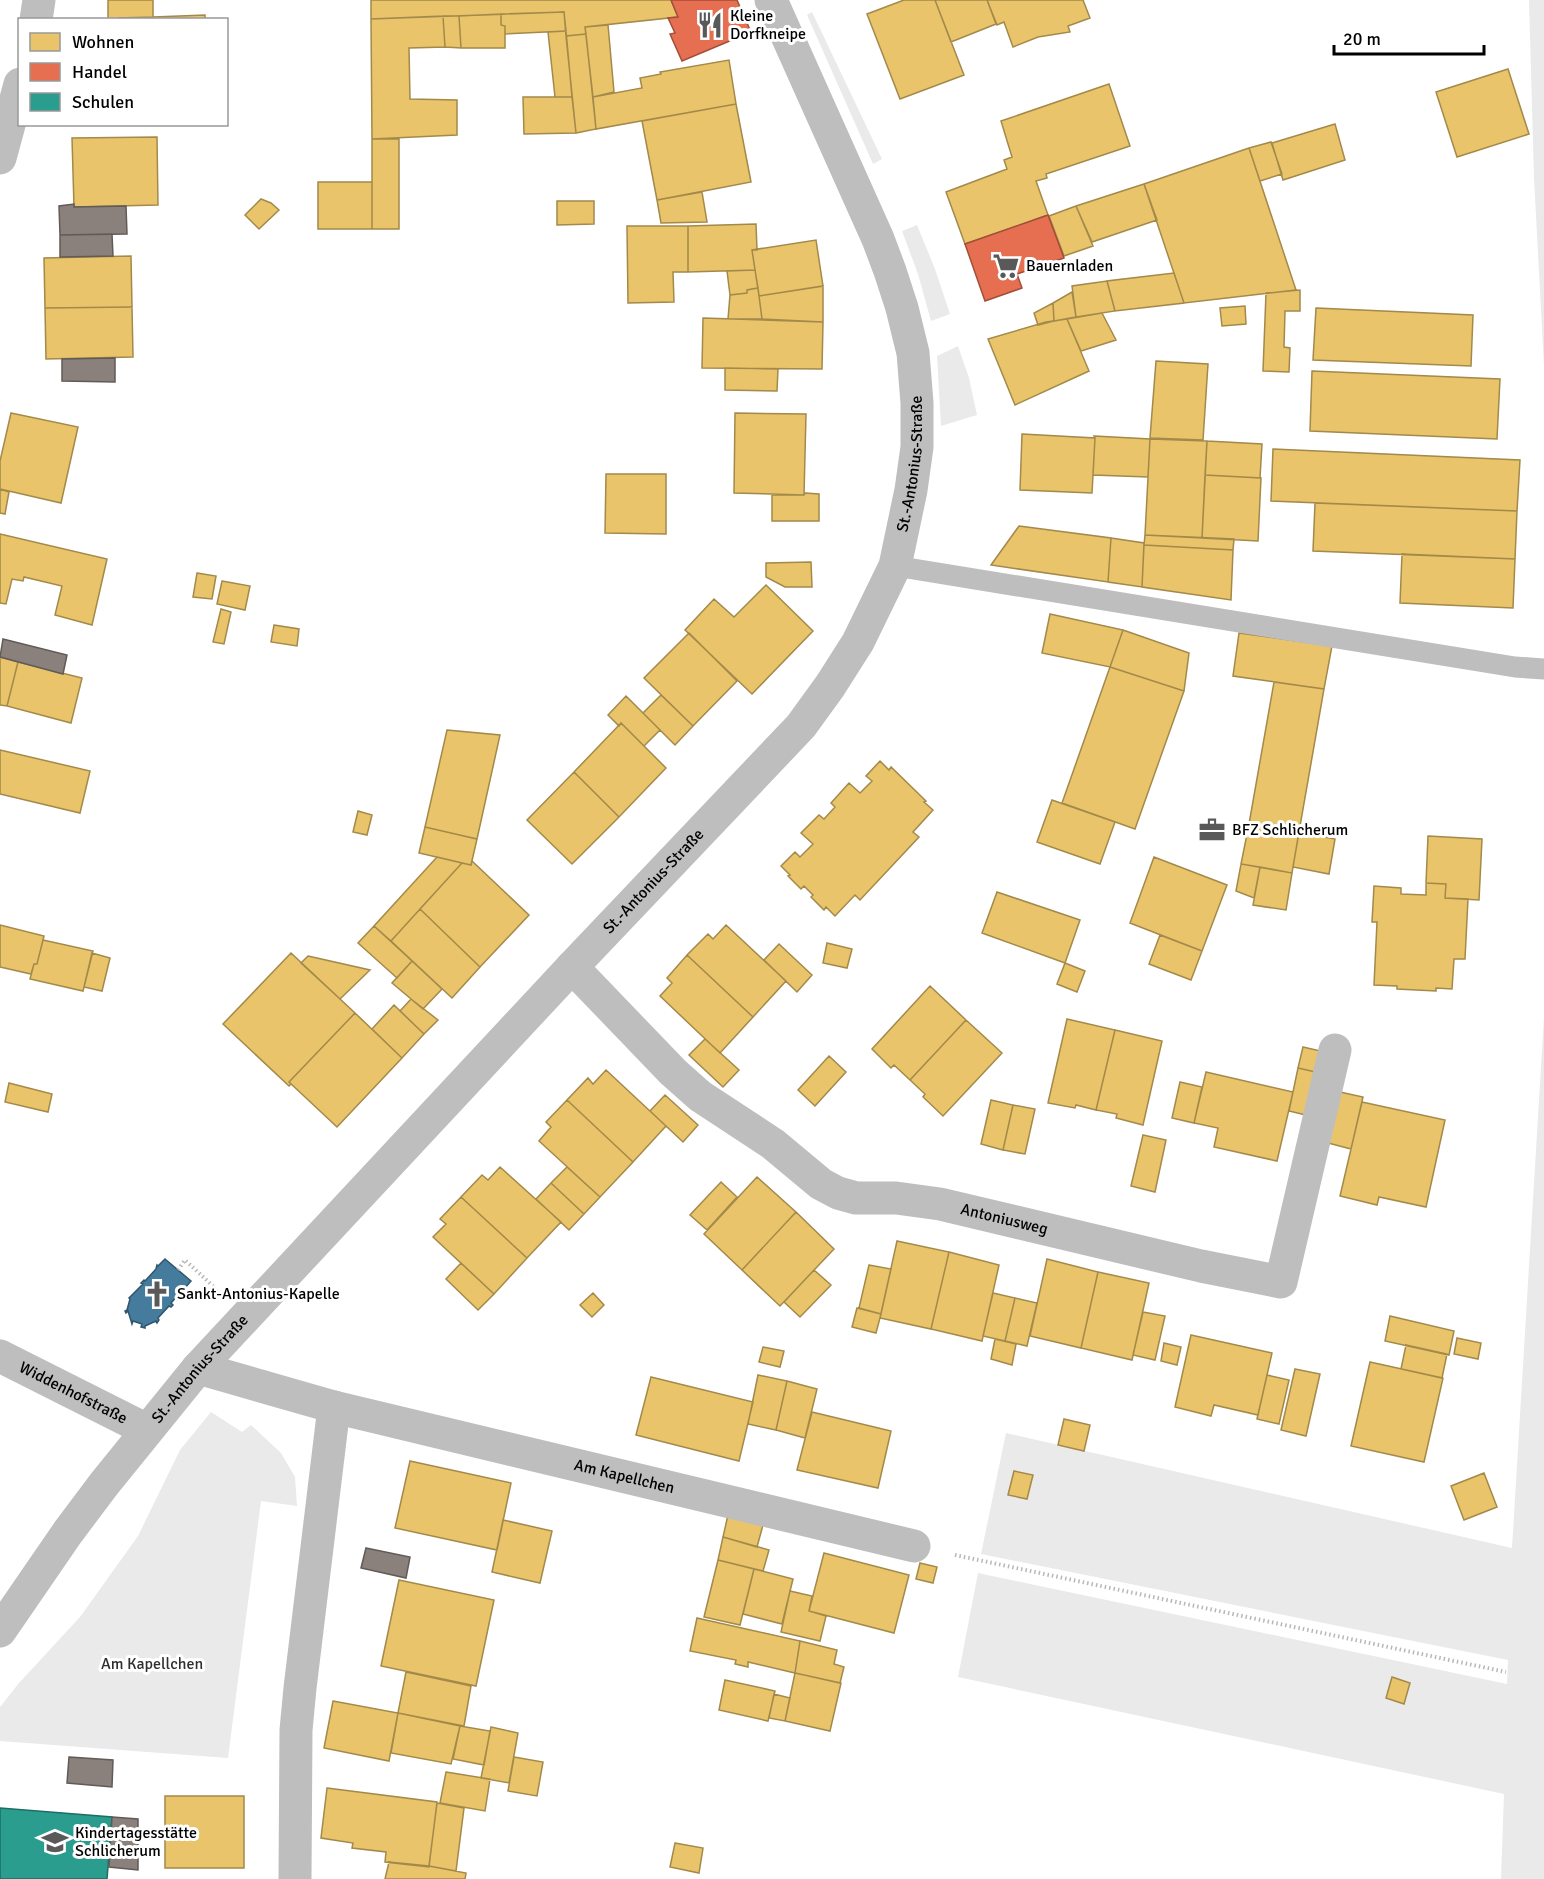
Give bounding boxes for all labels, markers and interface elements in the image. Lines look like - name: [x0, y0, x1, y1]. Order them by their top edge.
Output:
- place label: Kleine Dorfkneipe: [730, 6, 806, 44]
- restaurant icon: Kleine Dorfkneipe: [695, 10, 725, 40]
- legend: [18, 18, 228, 126]
- scale bar: [1334, 18, 1484, 56]
- text: 20 m: [1343, 28, 1381, 50]
- text: Wohnen: [72, 31, 134, 53]
- text: Handel: [72, 61, 127, 83]
- text: Schulen: [72, 91, 134, 113]
- supermarket icon: Bauernladen: [991, 251, 1021, 281]
- place label: Bauernladen: [1026, 256, 1113, 276]
- street label: St.-Antonius-Straße: [892, 395, 927, 534]
- office icon: BFZ Schlicherum: [1197, 815, 1227, 845]
- place label: BFZ Schlicherum: [1232, 820, 1348, 840]
- street label: St.-Antonius-Straße: [599, 825, 708, 938]
- street label: Antoniusweg: [959, 1199, 1050, 1239]
- church icon: Sankt-Antonius-Kapelle: [142, 1279, 172, 1309]
- place label: Sankt-Antonius-Kapelle: [177, 1284, 340, 1304]
- street label: St.-Antonius-Straße: [147, 1310, 253, 1427]
- street label: Widdenhofstraße: [16, 1357, 131, 1428]
- street label: Am Kapellchen: [572, 1455, 676, 1498]
- park label: Am Kapellchen: [101, 1654, 203, 1674]
- place label: Kindertagesstätte Schlicherum: [75, 1823, 197, 1861]
- school or university icon: Kindertagesstätte Schlicherum: [40, 1827, 70, 1857]

